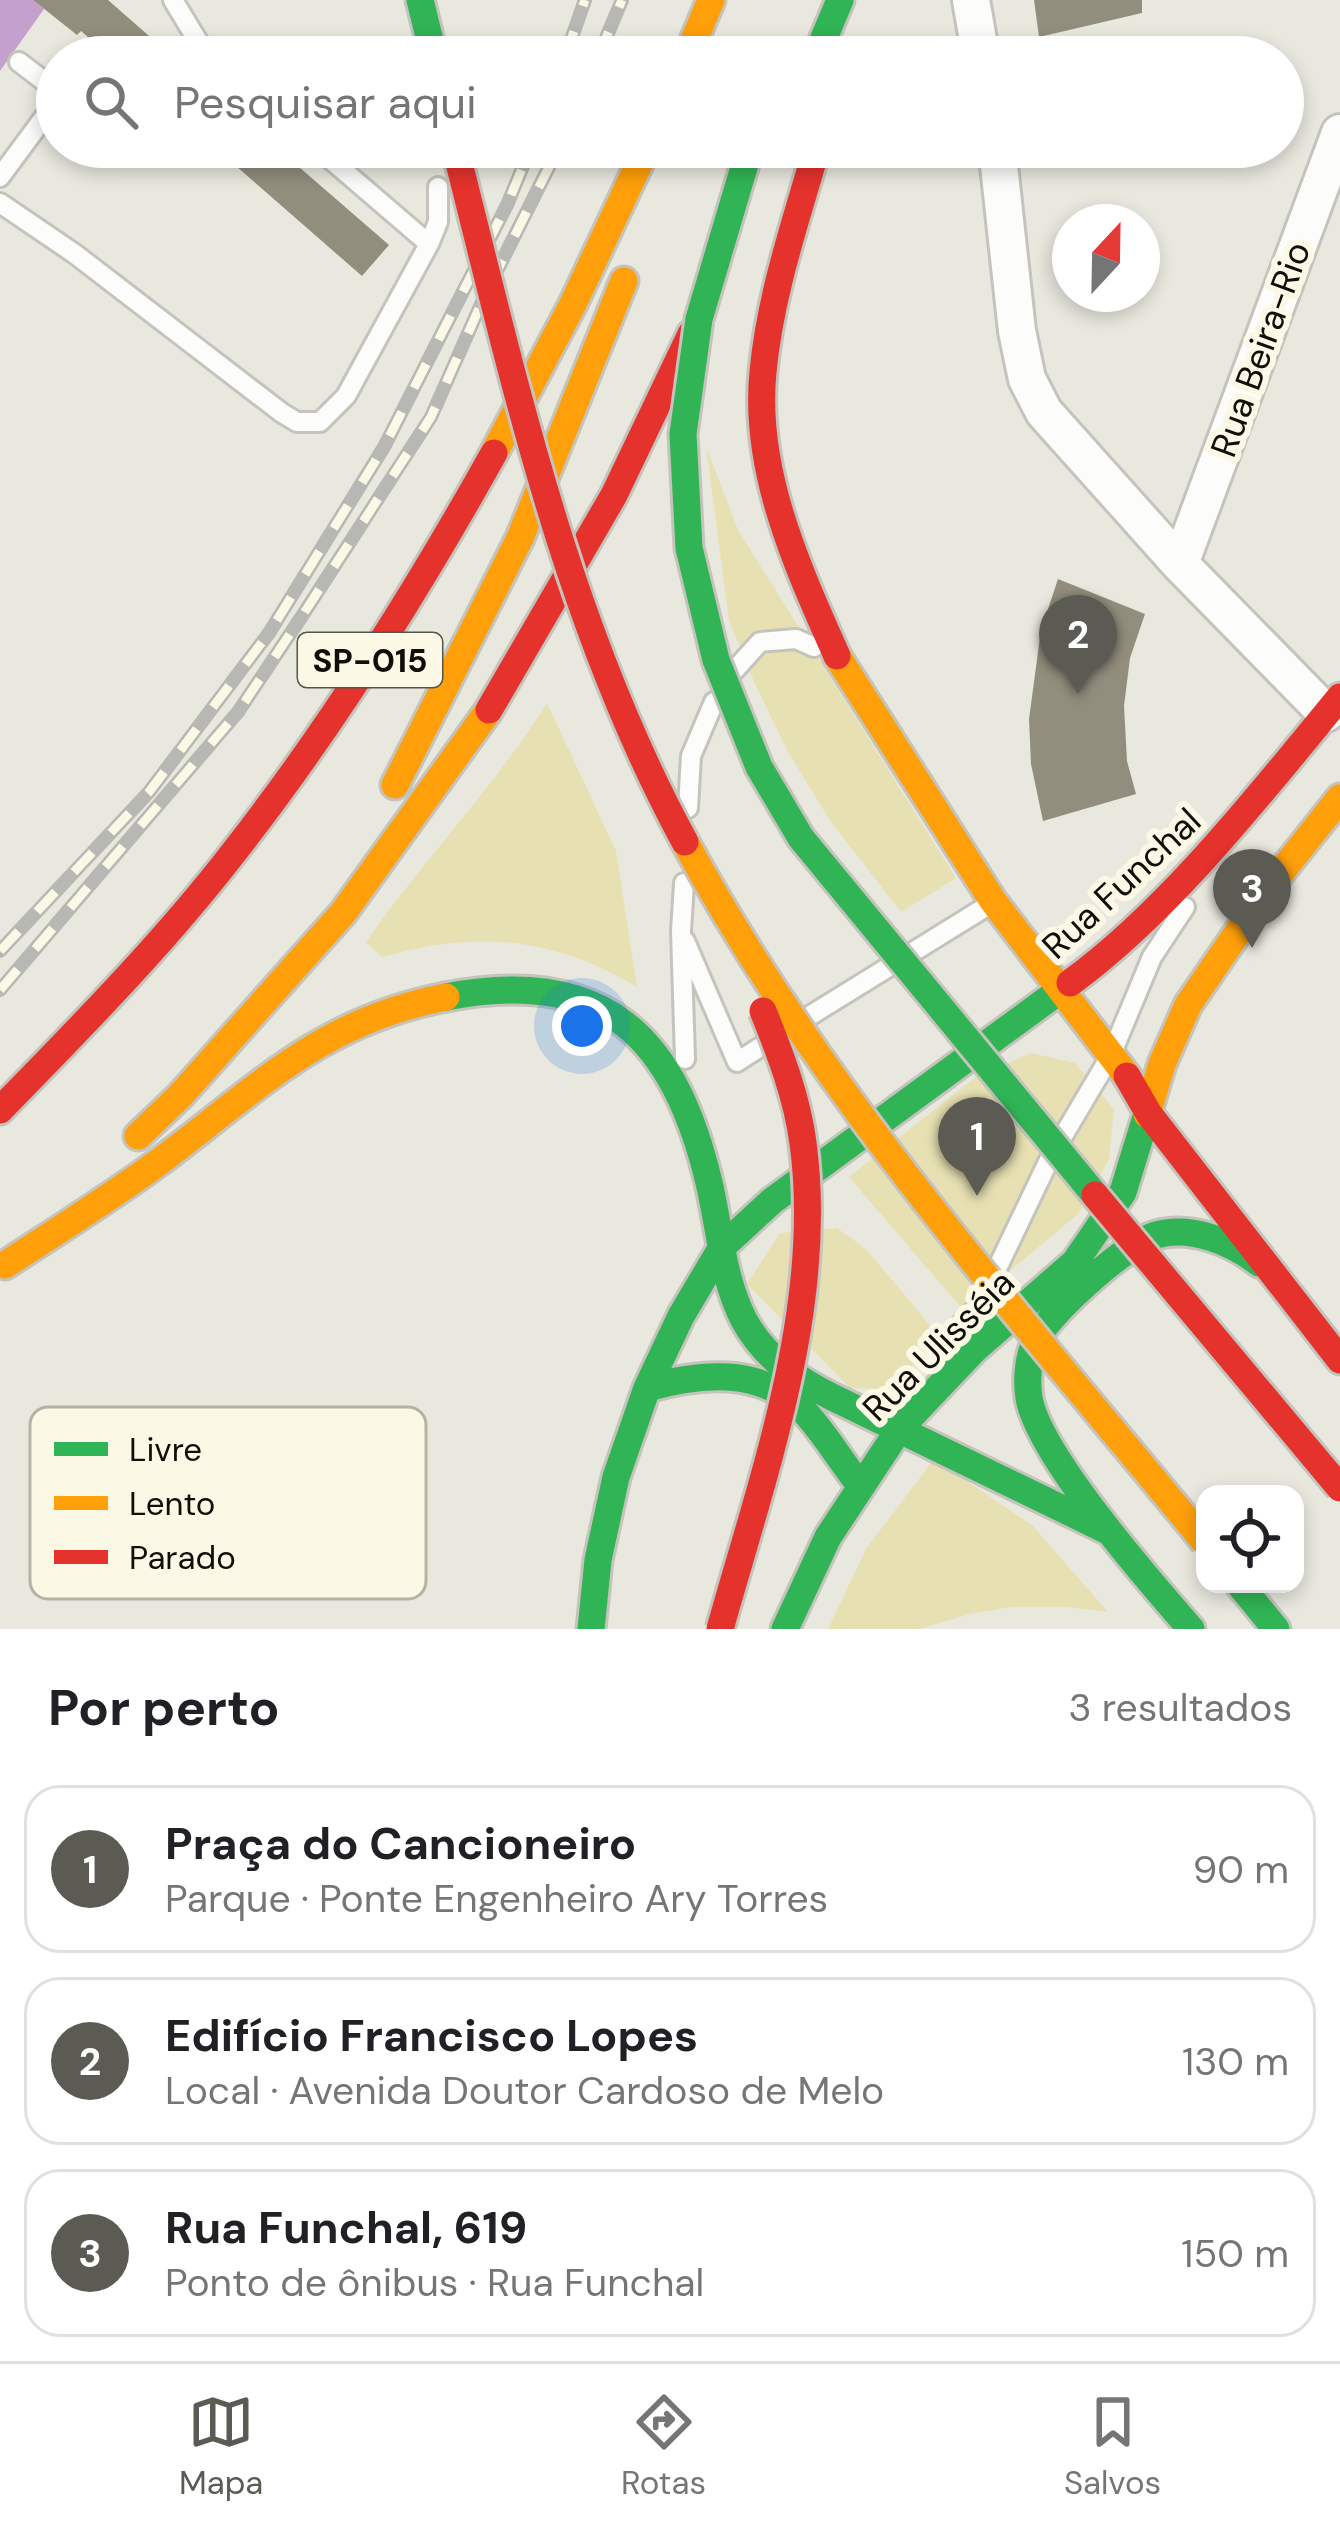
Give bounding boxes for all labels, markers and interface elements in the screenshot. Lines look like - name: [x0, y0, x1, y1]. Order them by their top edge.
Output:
- search box: [36, 36, 1304, 168]
- icon: search: [78, 69, 144, 135]
- text: Pesquisar aqui: [174, 73, 477, 132]
- north arrow: [1052, 204, 1160, 312]
- street label: Rua Beira-Rio: [1200, 235, 1321, 463]
- pin: 2: [1039, 595, 1117, 694]
- road number: SP-015: [298, 633, 442, 687]
- street label: Rua Funchal: [1032, 798, 1211, 969]
- pin: 3: [1213, 849, 1291, 948]
- your location: [552, 996, 612, 1056]
- pin: 1: [938, 1097, 1016, 1196]
- street label: Rua Ulisséia: [852, 1259, 1024, 1431]
- legend: [30, 1407, 426, 1599]
- text: Livre: [129, 1428, 202, 1471]
- text: Lento: [129, 1482, 215, 1525]
- map controls: [1196, 1485, 1304, 1593]
- button: locate: [1196, 1485, 1304, 1593]
- text: Parado: [129, 1536, 236, 1579]
- text: Por perto: [48, 1674, 280, 1741]
- text: 3 resultados: [1068, 1682, 1292, 1733]
- text: Praça do Cancioneiro: [165, 1814, 636, 1873]
- text: 1: [83, 1844, 97, 1895]
- text: 90 m: [1193, 1844, 1289, 1895]
- text: Parque · Ponte Engenheiro Ary Torres: [165, 1873, 828, 1924]
- text: Edifício Francisco Lopes: [165, 2006, 698, 2065]
- text: 2: [79, 2036, 101, 2087]
- text: 130 m: [1182, 2036, 1289, 2087]
- text: Local · Avenida Doutor Cardoso de Melo: [165, 2065, 884, 2116]
- text: Rua Funchal, 619: [165, 2198, 527, 2257]
- text: 3: [78, 2228, 102, 2279]
- text: 150 m: [1181, 2228, 1289, 2279]
- text: Ponto de ônibus · Rua Funchal: [165, 2257, 704, 2308]
- tab: Mapa: [179, 2389, 263, 2504]
- tab: Rotas: [621, 2389, 706, 2504]
- tab: Salvos: [1064, 2389, 1161, 2504]

